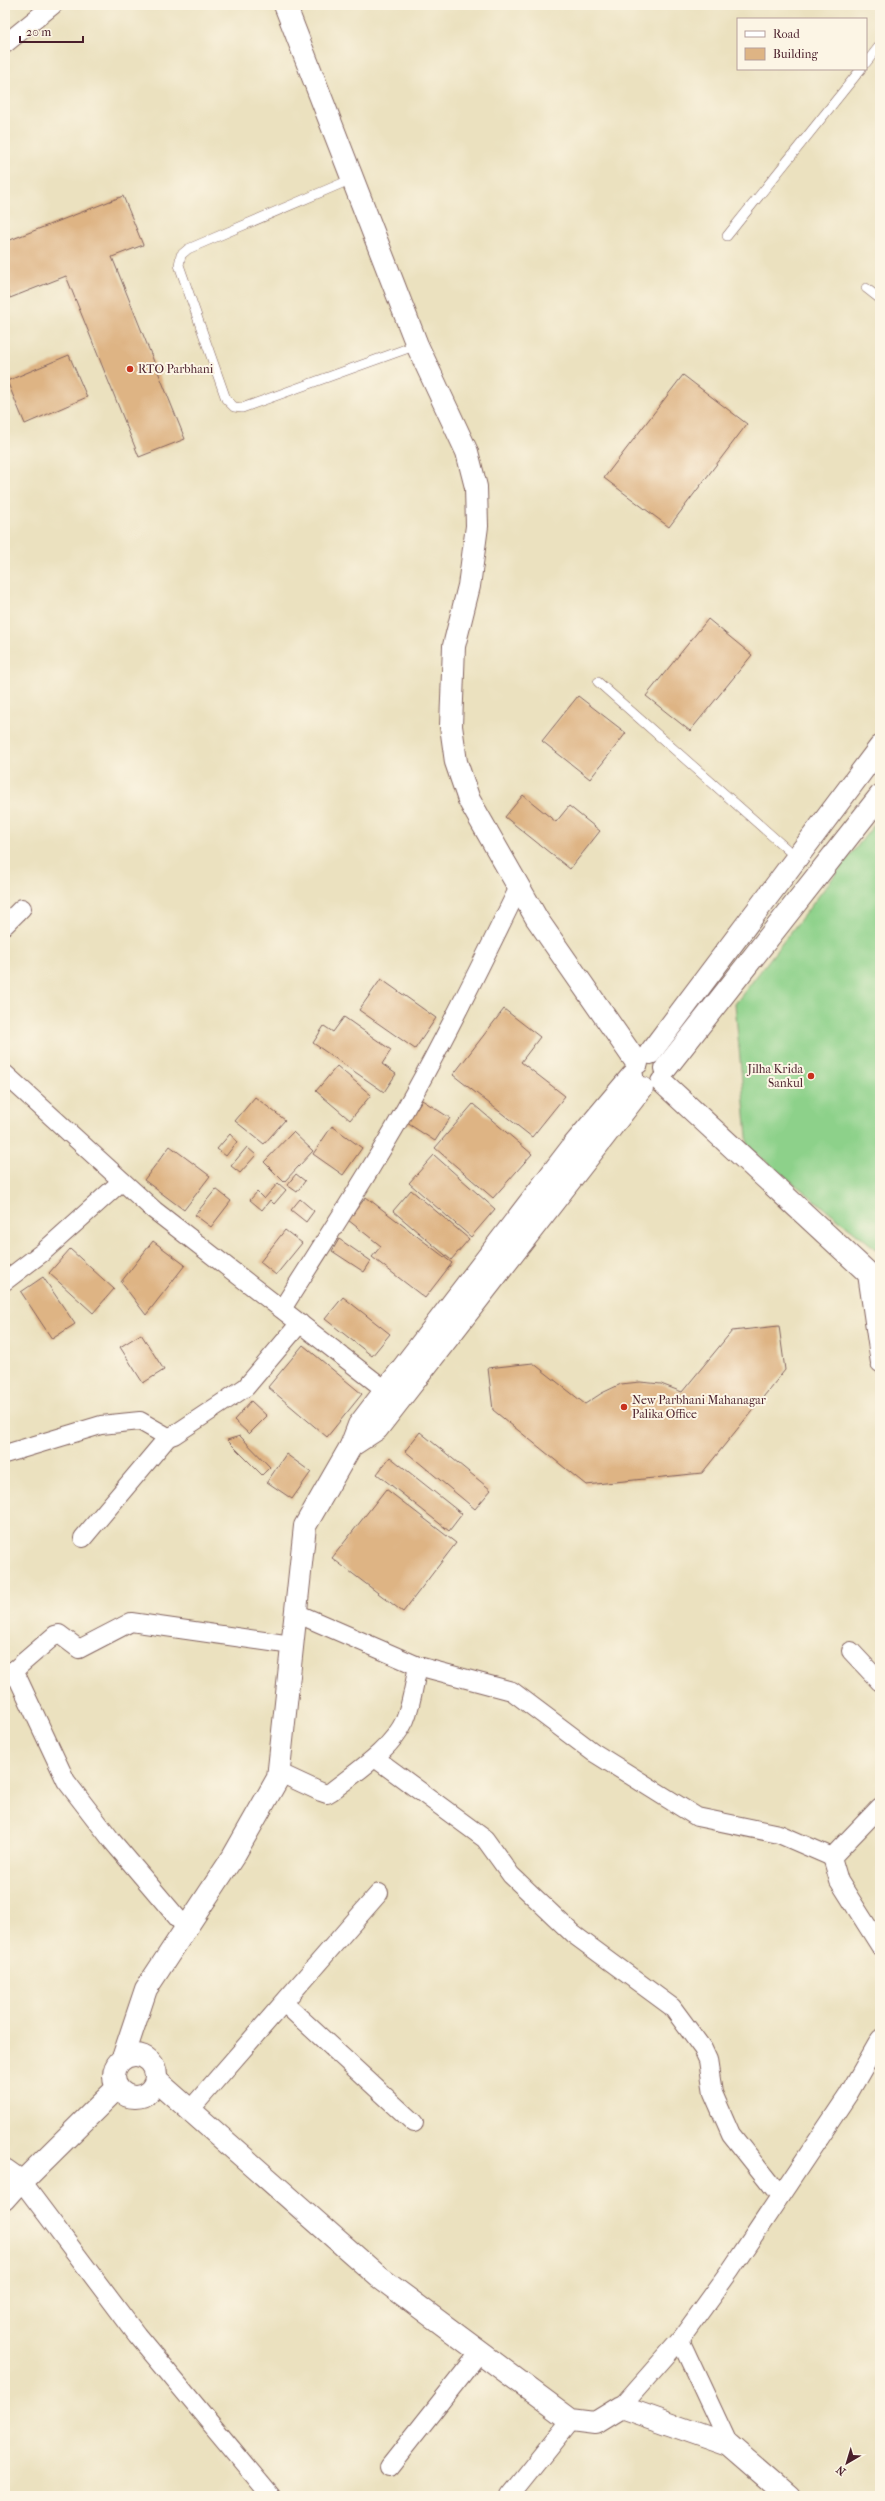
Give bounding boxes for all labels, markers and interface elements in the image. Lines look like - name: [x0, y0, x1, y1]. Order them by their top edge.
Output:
- scale bar: [20, 18, 83, 44]
- legend: [737, 18, 867, 70]
- text: 20 m: [26, 25, 51, 39]
- text: Road: [773, 27, 800, 41]
- text: Building: [773, 47, 818, 61]
- place label: RTO Parbhani: [138, 362, 214, 376]
- marker: RTO Parbhani: [125, 364, 135, 374]
- place label: Jilha Krida Sankul: [747, 1062, 804, 1090]
- marker: Jilha Krida Sankul: [806, 1071, 816, 1081]
- place label: New Parbhani Mahanagar Palika Office: [632, 1393, 767, 1421]
- marker: New Parbhani Mahanagar Palika Office: [619, 1402, 629, 1412]
- north arrow: [827, 2443, 867, 2483]
- text: N: [833, 2462, 848, 2478]

